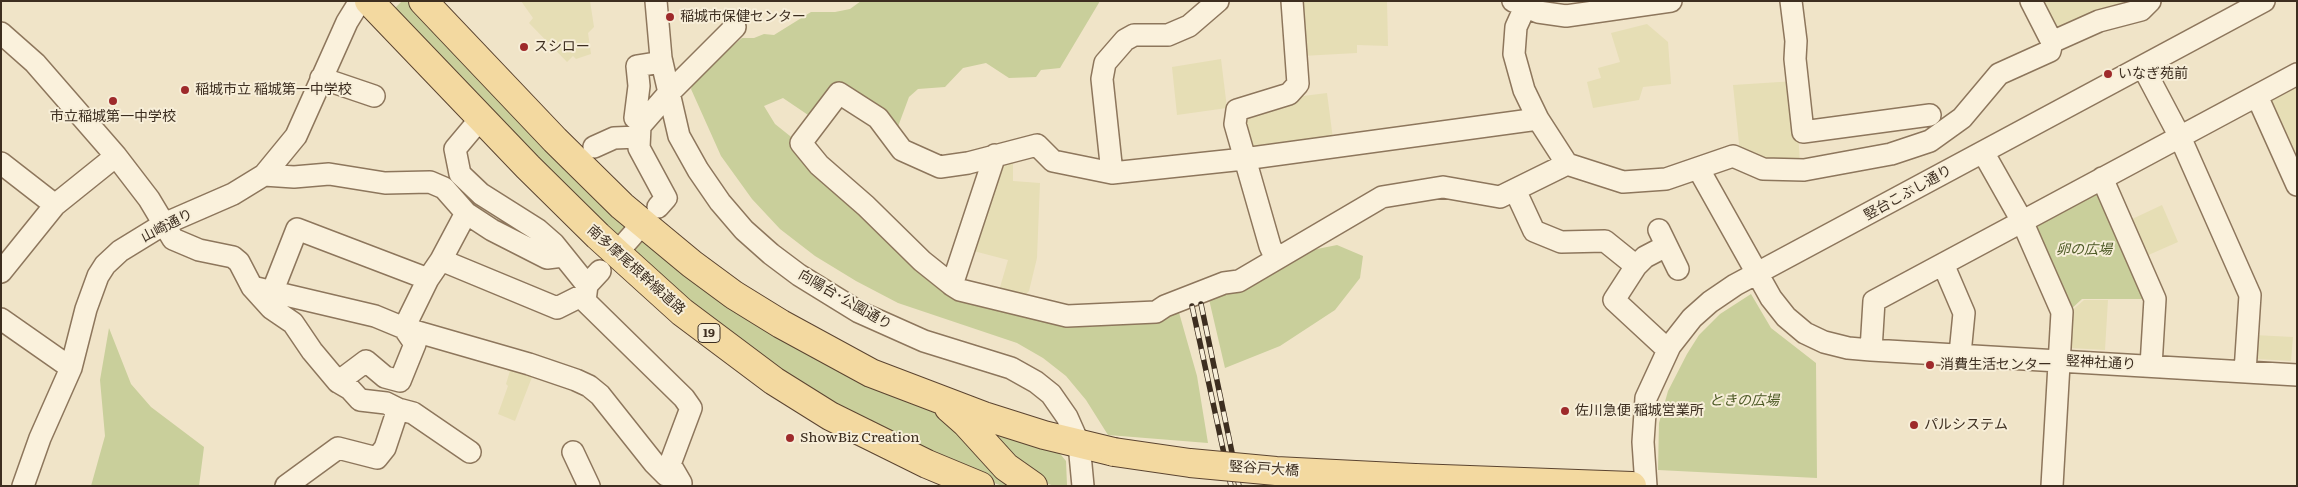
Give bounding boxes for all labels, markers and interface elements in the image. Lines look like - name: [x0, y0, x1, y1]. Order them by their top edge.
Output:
- place label: 稲城市保健センター: [680, 9, 806, 25]
- marker: 稲城市保健センター: [664, 11, 676, 23]
- place label: スシロー: [534, 39, 590, 55]
- marker: スシロー: [518, 41, 530, 53]
- place label: いなぎ苑前: [2118, 66, 2188, 82]
- marker: いなぎ苑前: [2102, 68, 2114, 80]
- place label: 稲城市立 稲城第一中学校: [195, 82, 352, 98]
- marker: 稲城市立 稲城第一中学校: [179, 84, 191, 96]
- marker: 市立稲城第一中学校: [107, 95, 119, 107]
- place label: 市立稲城第一中学校: [50, 109, 176, 125]
- street label: 竪台こぶし通り: [1861, 162, 1955, 224]
- street label: 山崎通り: [138, 206, 196, 246]
- street label: 南多摩尾根幹線道路: [584, 222, 688, 318]
- park label: 卵の広場: [2056, 242, 2112, 258]
- street label: 向陽台･公園通り: [795, 266, 895, 334]
- road number: 19: [698, 323, 720, 342]
- street label: 竪神社通り: [2066, 353, 2136, 373]
- place label: 消費生活センター: [1940, 357, 2052, 373]
- marker: 消費生活センター: [1924, 359, 1936, 371]
- park label: ときの広場: [1709, 393, 1779, 409]
- place label: 佐川急便 稲城営業所: [1575, 403, 1704, 419]
- marker: 佐川急便 稲城営業所: [1559, 405, 1571, 417]
- place label: パルシステム: [1924, 417, 2008, 433]
- marker: パルシステム: [1908, 419, 1920, 431]
- place label: ShowBiz Creation: [800, 430, 919, 446]
- marker: ShowBiz Creation: [784, 432, 796, 444]
- street label: 竪谷戸大橋: [1228, 458, 1300, 480]

